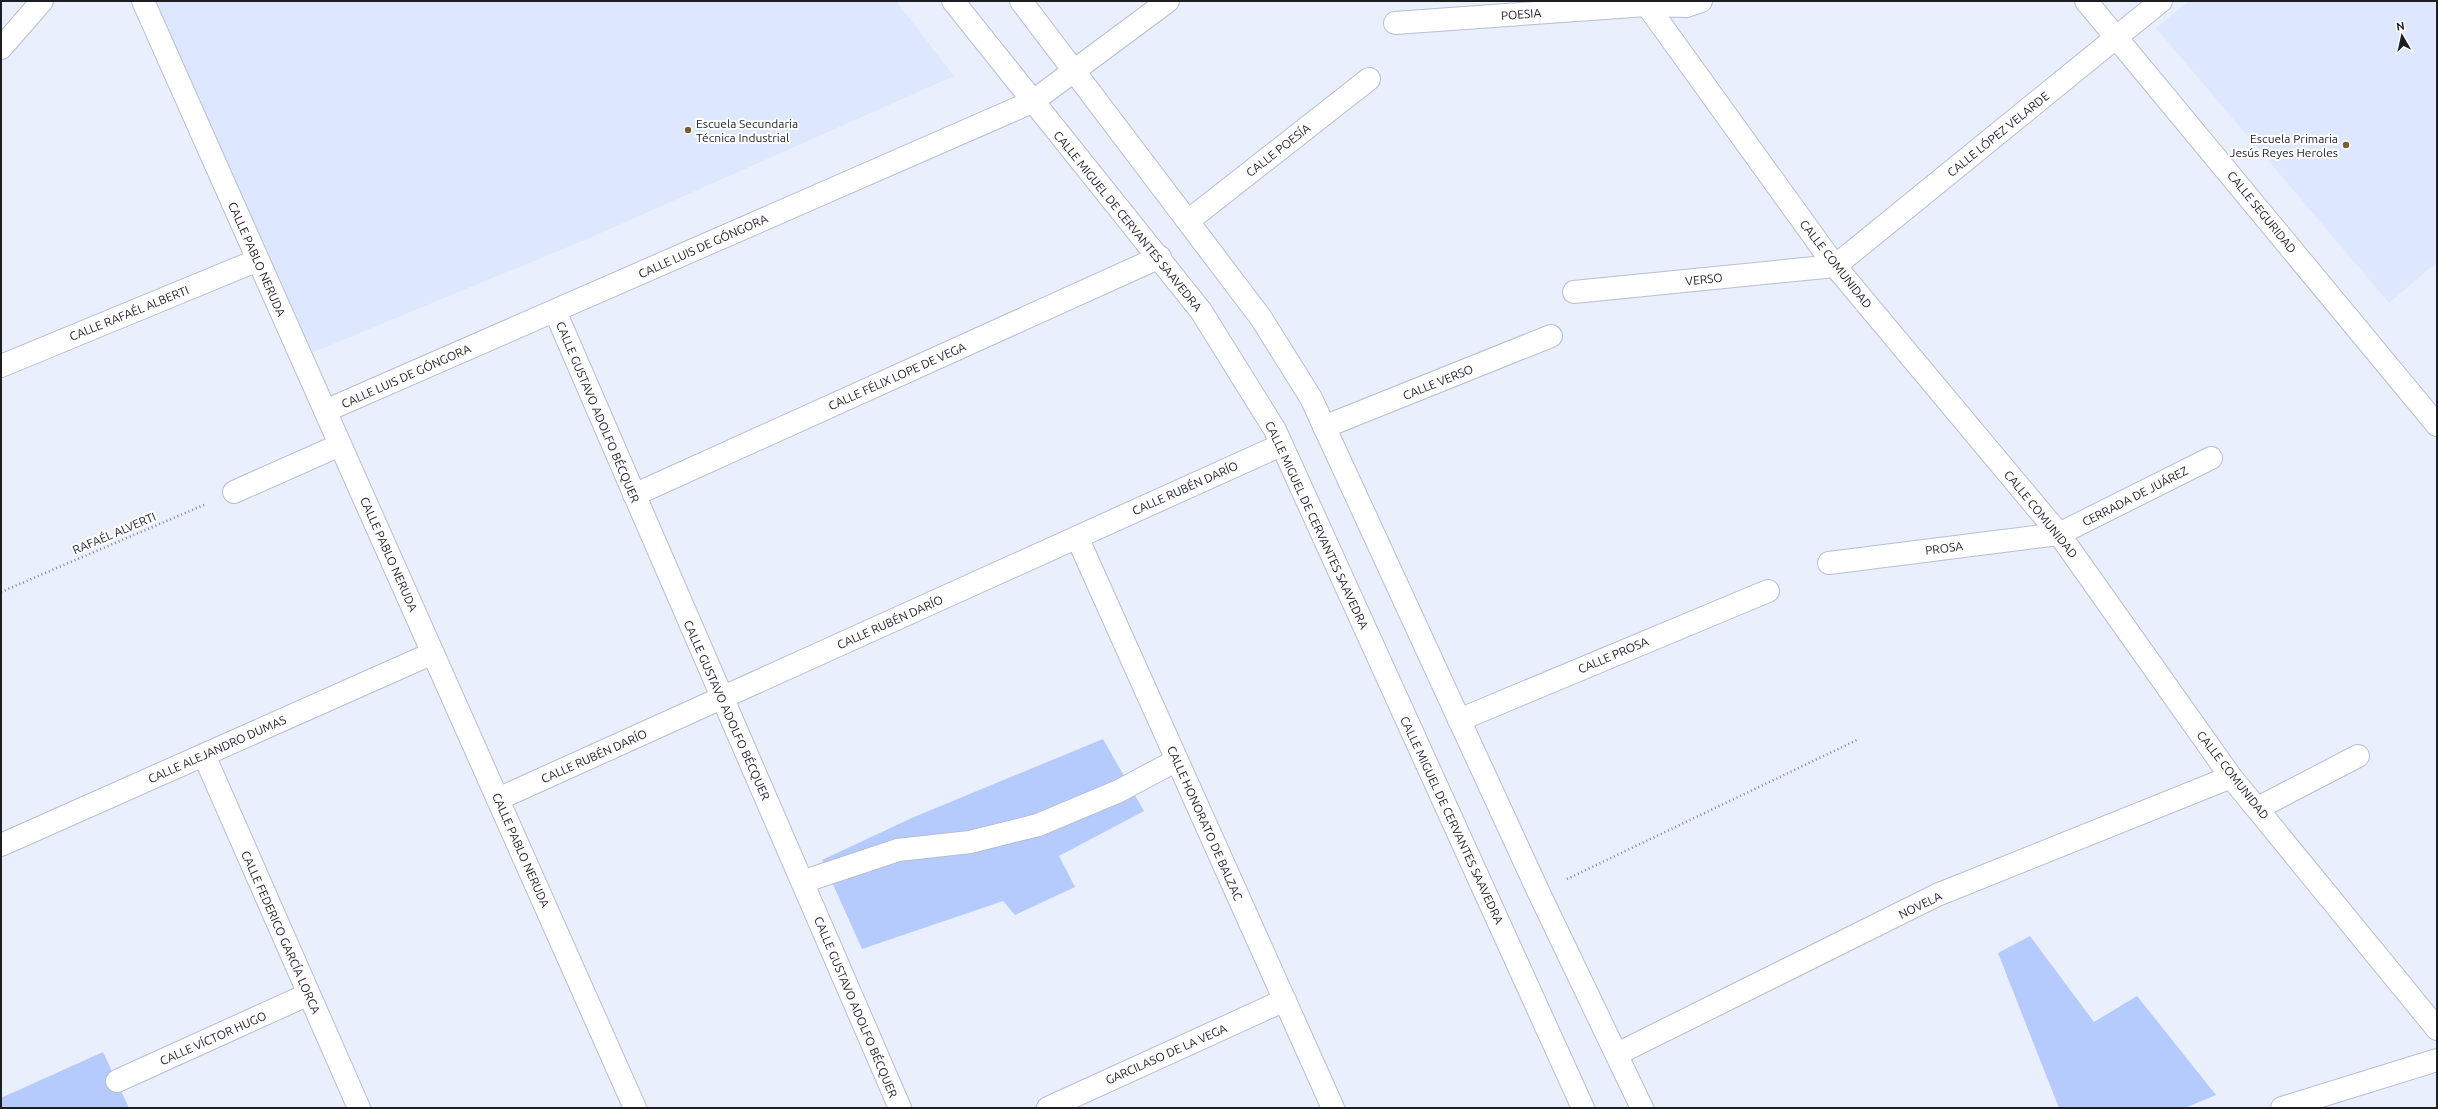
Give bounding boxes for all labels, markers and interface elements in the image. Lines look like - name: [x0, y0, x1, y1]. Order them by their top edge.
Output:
- street label: POESIA: [1500, 6, 1542, 22]
- north arrow: [2382, 16, 2422, 56]
- text: N: [2395, 20, 2405, 33]
- street label: CALLE LÓPEZ VELARDE: [1945, 89, 2052, 179]
- place label: Escuela Secundaria Técnica Industrial: [696, 117, 798, 144]
- street label: CALLE POESÍA: [1243, 121, 1313, 179]
- marker: Escuela Secundaria Técnica Industrial: [683, 125, 693, 135]
- street label: CALLE MIGUEL DE CERVANTES SAAVEDRA: [1051, 128, 1205, 314]
- place label: Escuela Primaria Jesús Reyes Heroles: [2230, 132, 2338, 159]
- marker: Escuela Primaria Jesús Reyes Heroles: [2341, 140, 2351, 150]
- street label: CALLE SEGURIDAD: [2225, 169, 2299, 255]
- street label: CALLE PABLO NERUDA: [226, 200, 288, 319]
- street label: CALLE LUIS DE GÓNGORA: [636, 211, 770, 280]
- street label: CALLE COMUNIDAD: [1797, 217, 1875, 311]
- street label: VERSO: [1685, 271, 1723, 287]
- street label: CALLE RAFAÉL ALBERTI: [67, 283, 191, 343]
- street label: CALLE GUSTAVO ADOLFO BÉCQUER: [554, 319, 642, 505]
- street label: CALLE FÉLIX LOPE DE VEGA: [826, 340, 968, 412]
- street label: CALLE LUIS DE GÓNGORA: [339, 341, 473, 410]
- street label: CALLE VERSO: [1401, 362, 1475, 402]
- street label: CALLE MIGUEL DE CERVANTES SAAVEDRA: [1263, 419, 1371, 631]
- street label: CALLE RUBÉN DARÍO: [1130, 459, 1240, 517]
- street label: CERRADA DE JUÁREZ: [2080, 464, 2190, 528]
- street label: CALLE COMUNIDAD: [2002, 468, 2080, 560]
- street label: CALLE PABLO NERUDA: [358, 495, 420, 614]
- street label: RAFAÉL ALVERTI: [70, 510, 158, 556]
- street label: PROSA: [1924, 539, 1964, 557]
- street label: CALLE RUBÉN DARÍO: [835, 593, 945, 651]
- street label: CALLE GUSTAVO ADOLFO BÉCQUER: [681, 618, 773, 802]
- street label: CALLE PROSA: [1576, 634, 1650, 676]
- street label: CALLE ALEJANDRO DUMAS: [146, 713, 288, 785]
- street label: CALLE MIGUEL DE CERVANTES SAAVEDRA: [1398, 714, 1506, 926]
- street label: CALLE RUBÉN DARÍO: [539, 727, 649, 785]
- street label: CALLE COMUNIDAD: [2194, 728, 2272, 822]
- street label: CALLE HONORATO DE BALZAC: [1165, 744, 1245, 903]
- street label: CALLE PABLO NERUDA: [490, 791, 552, 910]
- street label: CALLE FEDERICO GARCÍA LORCA: [239, 848, 323, 1016]
- street label: NOVELA: [1896, 889, 1944, 921]
- street label: CALLE GUSTAVO ADOLFO BÉCQUER: [812, 914, 900, 1100]
- street label: CALLE VÍCTOR HUGO: [158, 1009, 268, 1067]
- street label: GARCILASO DE LA VEGA: [1103, 1021, 1229, 1087]

